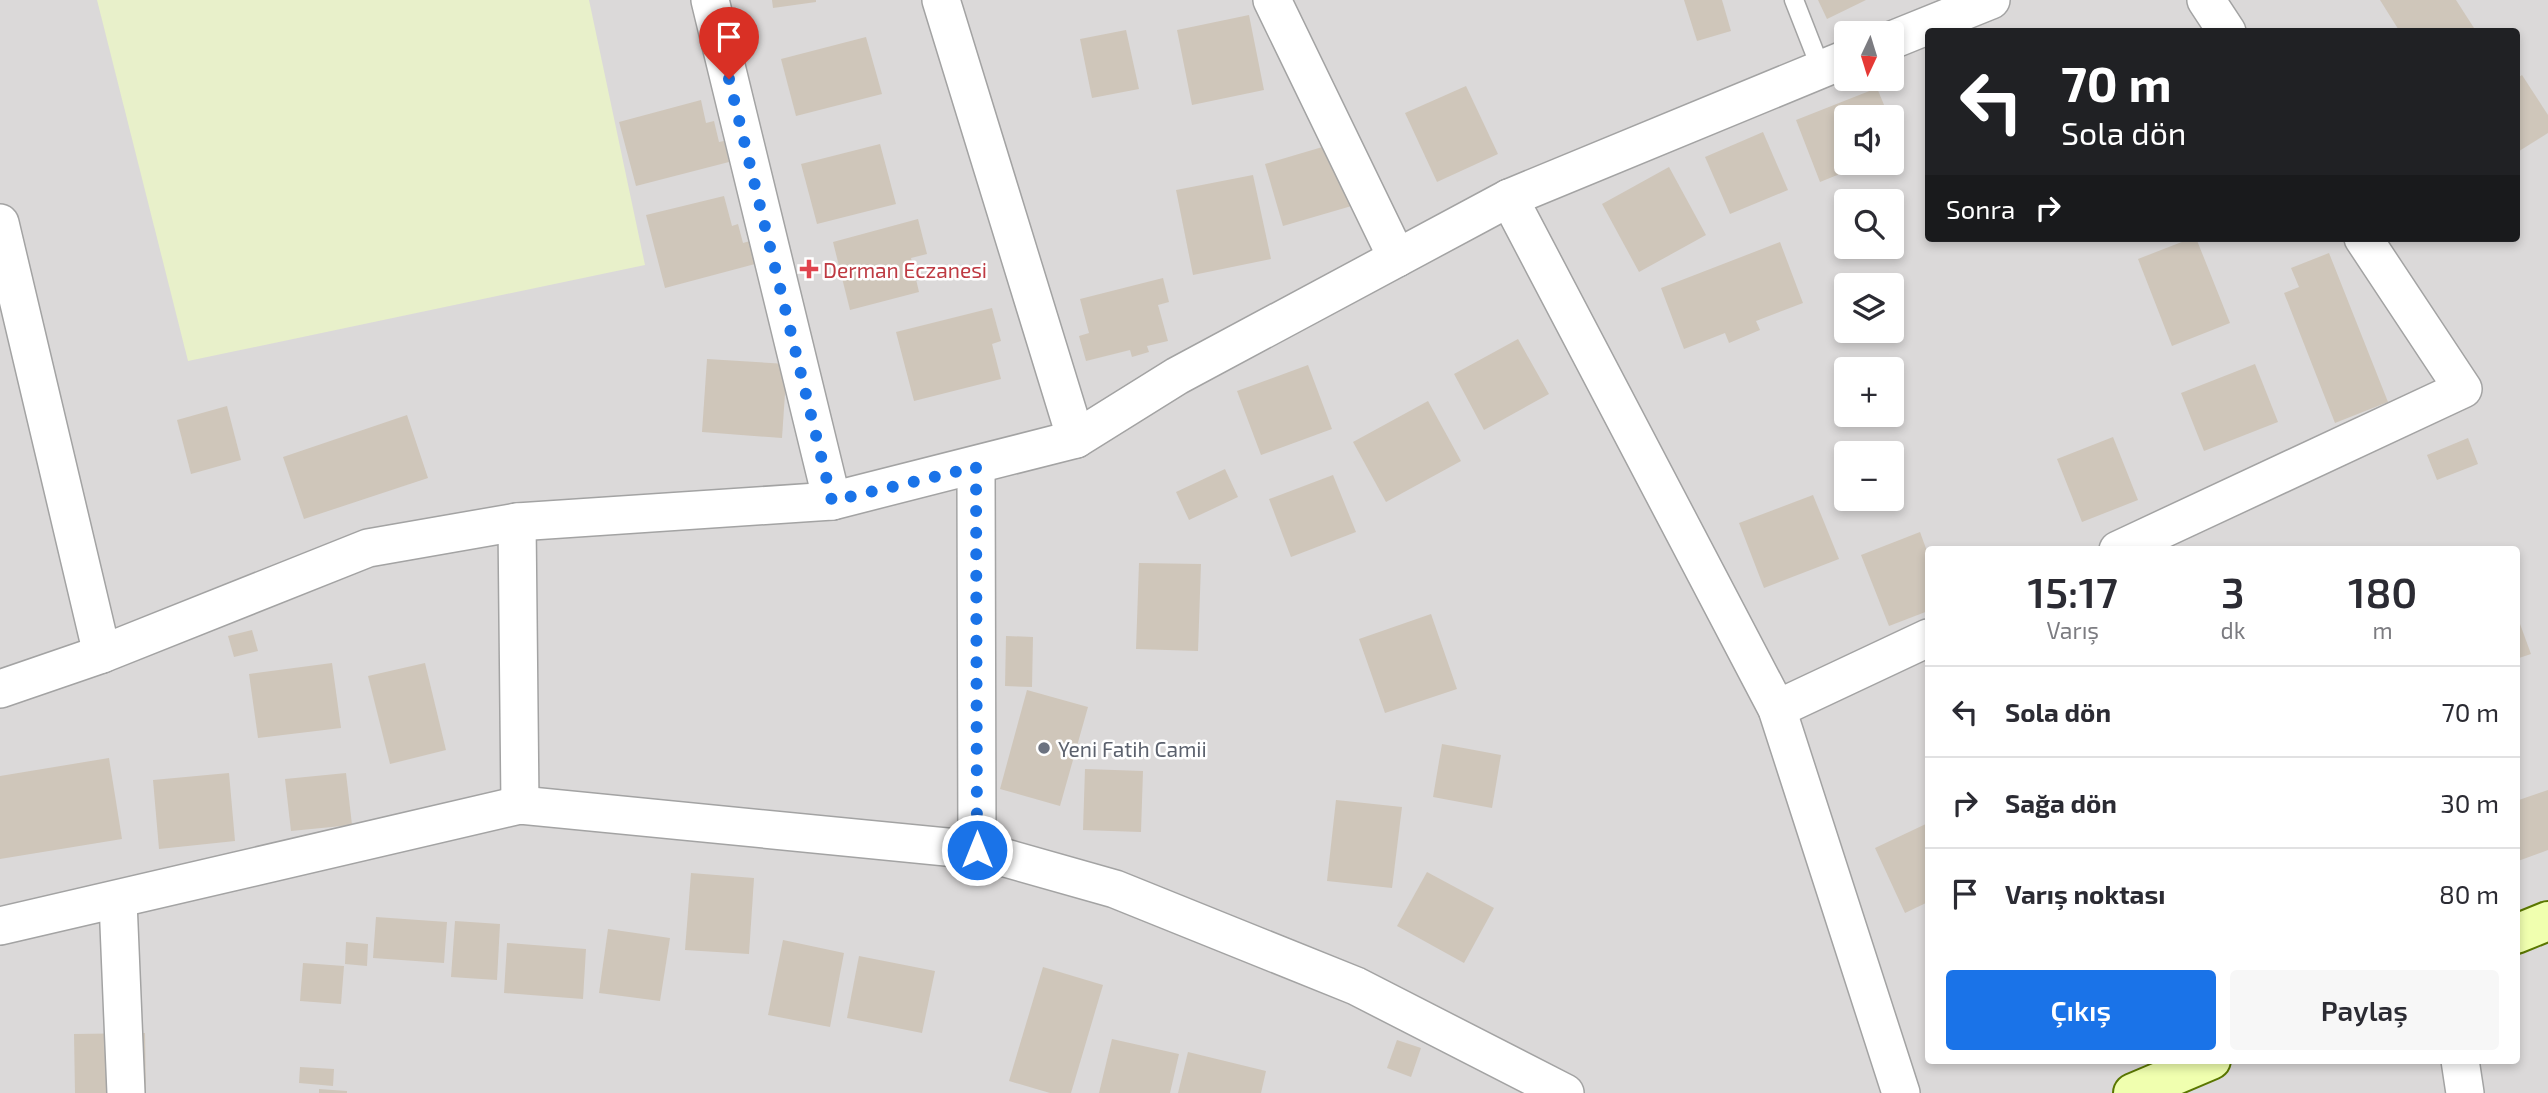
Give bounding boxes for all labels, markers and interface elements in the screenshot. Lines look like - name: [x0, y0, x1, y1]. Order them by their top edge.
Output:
- pin: [699, 7, 759, 79]
- icon: arrive: [710, 18, 748, 56]
- north arrow: [1834, 21, 1904, 91]
- map controls: [1834, 21, 1904, 511]
- text: 70 m: [2061, 53, 2172, 112]
- icon: left: [1946, 56, 2037, 147]
- button: sound: [1834, 105, 1904, 175]
- text: Sola dön: [2061, 113, 2186, 151]
- button: search: [1834, 189, 1904, 259]
- icon: right: [2029, 189, 2067, 227]
- text: Sonra: [1946, 193, 2015, 224]
- place label: Derman Eczanesi: [823, 257, 987, 282]
- marker: Derman Eczanesi: [801, 261, 817, 277]
- button: layers: [1834, 273, 1904, 343]
- button: +: [1834, 357, 1904, 427]
- button: −: [1834, 441, 1904, 511]
- text: 15:17: [2028, 566, 2118, 616]
- text: 3: [2221, 566, 2245, 616]
- text: 180: [2348, 566, 2417, 616]
- text: Varış: [2046, 616, 2099, 644]
- text: dk: [2220, 616, 2245, 644]
- text: m: [2373, 616, 2393, 644]
- icon: left: [1946, 693, 1984, 731]
- text: Sola dön: [2005, 696, 2111, 727]
- text: 70 m: [2441, 696, 2499, 727]
- place label: Yeni Fatih Camii: [1058, 736, 1207, 761]
- marker: Yeni Fatih Camii: [1036, 740, 1052, 756]
- icon: right: [1946, 784, 1984, 822]
- text: Sağa dön: [2005, 787, 2117, 818]
- text: 30 m: [2440, 787, 2499, 818]
- position arrow: [940, 813, 1014, 887]
- icon: arrive: [1946, 875, 1984, 913]
- text: Varış noktası: [2005, 878, 2165, 909]
- text: 80 m: [2439, 878, 2499, 909]
- button: Çıkış: [1946, 970, 2216, 1050]
- button: Paylaş: [2230, 970, 2499, 1050]

